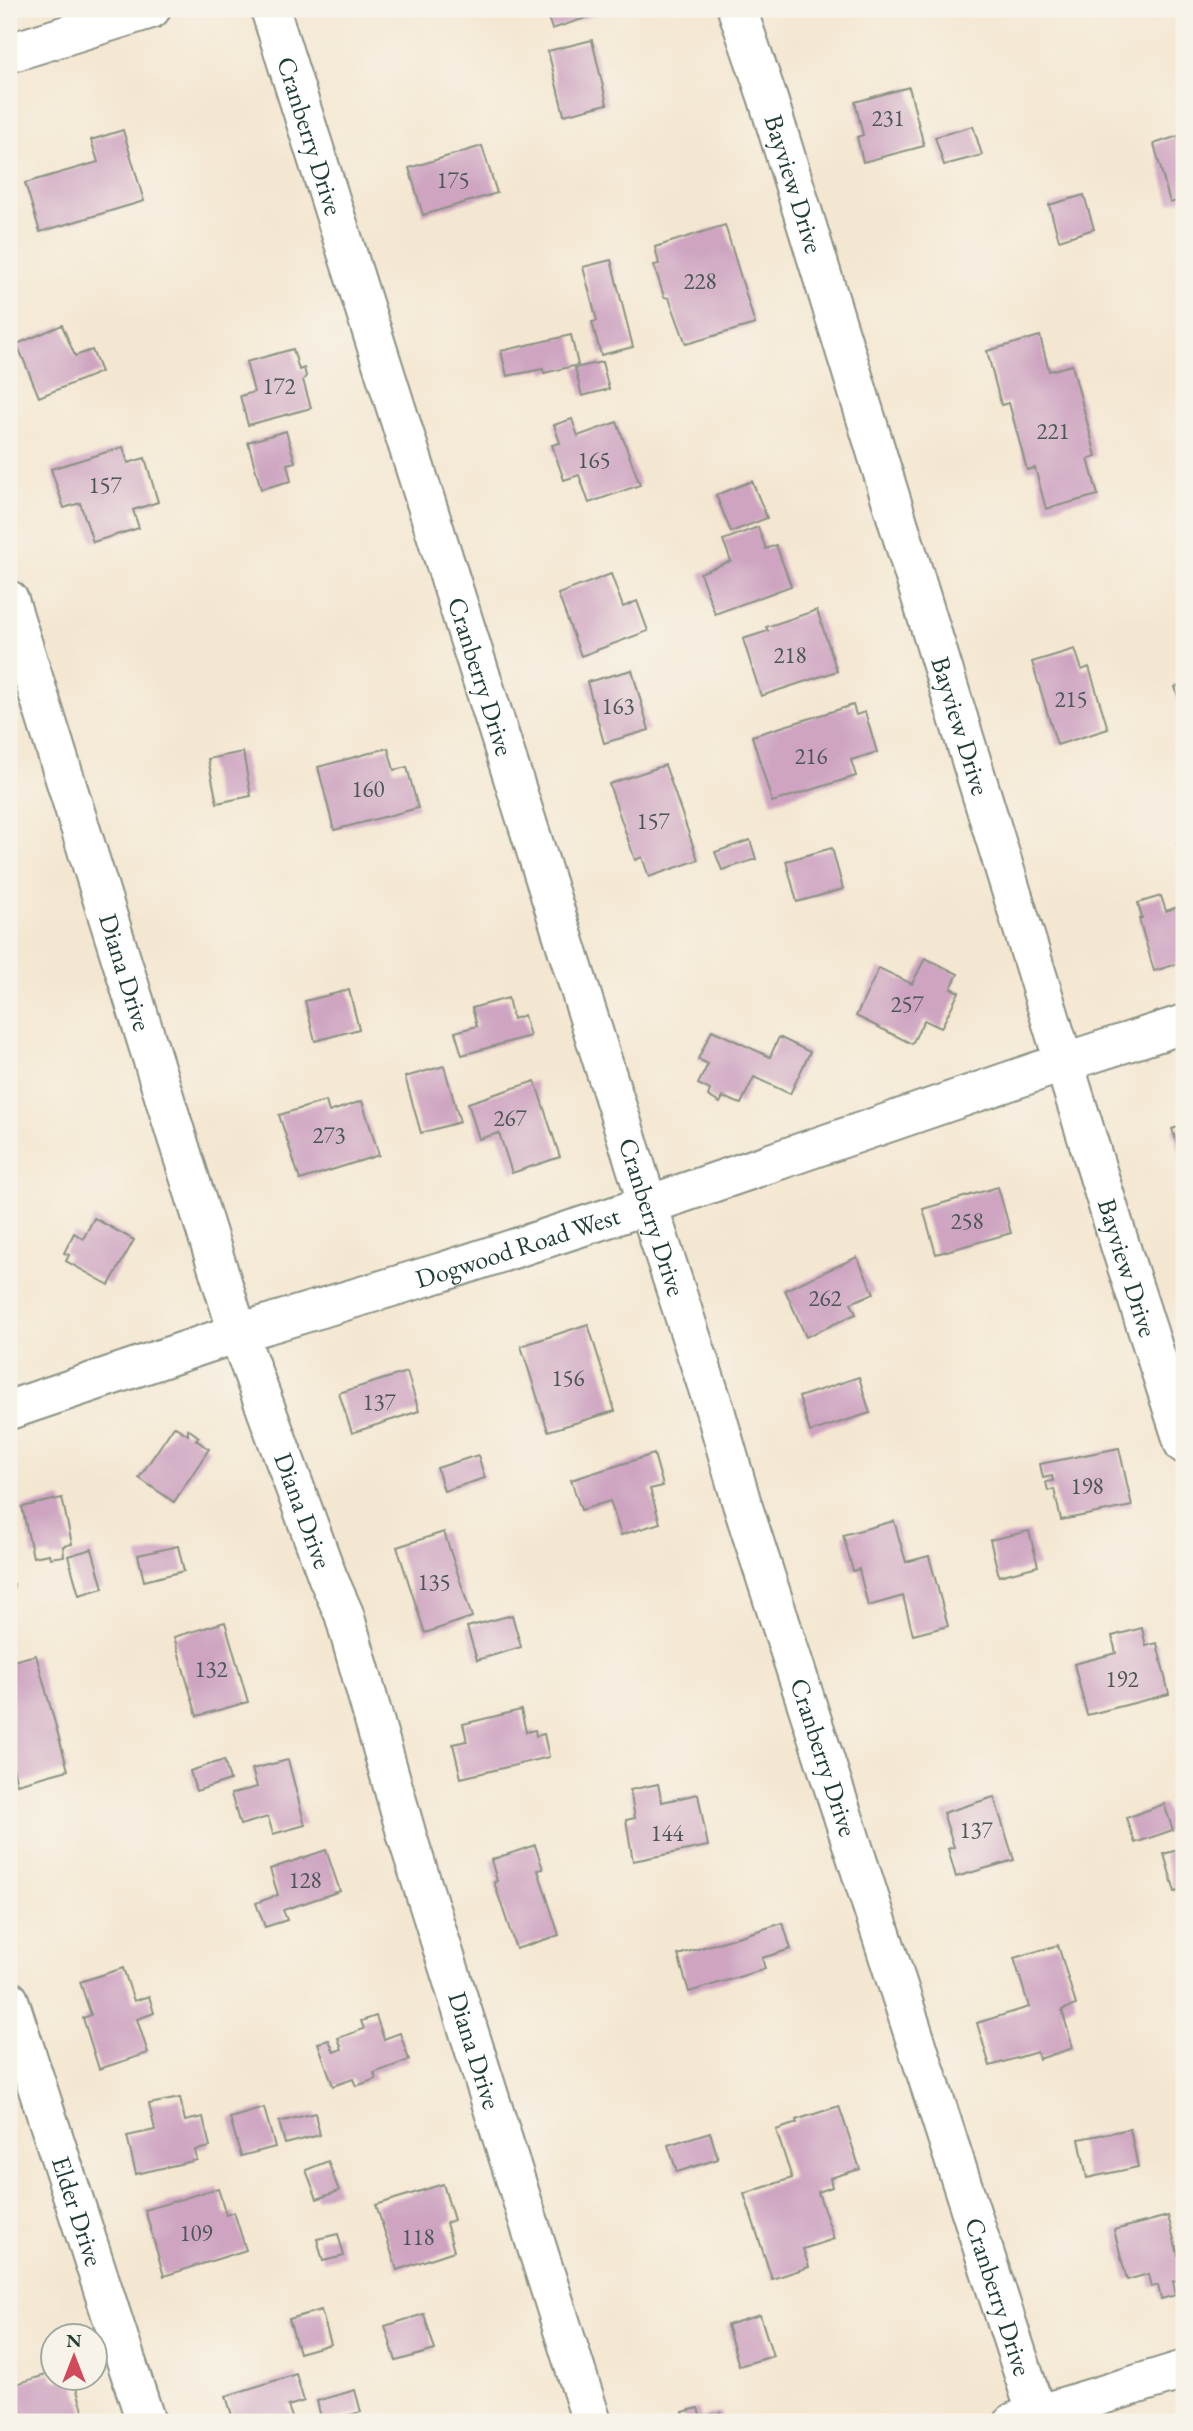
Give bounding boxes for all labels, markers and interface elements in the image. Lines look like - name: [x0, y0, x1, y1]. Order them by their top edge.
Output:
- street label: Cranberry Drive: [269, 52, 351, 219]
- house number: 231: [871, 103, 905, 133]
- street label: Bayview Drive: [757, 110, 831, 257]
- house number: 175: [436, 165, 470, 195]
- house number: 228: [683, 266, 717, 296]
- house number: 172: [262, 371, 296, 401]
- house number: 221: [1036, 416, 1070, 446]
- house number: 165: [577, 445, 611, 475]
- house number: 157: [88, 470, 123, 500]
- street label: Cranberry Drive: [440, 593, 522, 760]
- house number: 218: [773, 640, 807, 670]
- street label: Bayview Drive: [923, 652, 998, 799]
- house number: 215: [1054, 684, 1088, 714]
- house number: 163: [601, 691, 635, 721]
- house number: 216: [794, 741, 828, 771]
- house number: 160: [351, 774, 385, 804]
- house number: 157: [636, 806, 671, 836]
- street label: Diana Drive: [91, 909, 160, 1035]
- house number: 257: [890, 989, 925, 1019]
- house number: 267: [493, 1103, 528, 1133]
- house number: 273: [312, 1120, 346, 1150]
- street label: Cranberry Drive: [611, 1134, 694, 1300]
- street label: Bayview Drive: [1090, 1194, 1165, 1341]
- street label: Dogwood Road West: [411, 1198, 624, 1296]
- house number: 258: [950, 1206, 984, 1236]
- house number: 262: [808, 1283, 842, 1313]
- house number: 156: [551, 1363, 585, 1393]
- house number: 137: [362, 1387, 397, 1417]
- street label: Diana Drive: [266, 1448, 340, 1573]
- house number: 198: [1070, 1471, 1104, 1501]
- house number: 135: [417, 1567, 451, 1597]
- house number: 132: [194, 1654, 228, 1684]
- house number: 192: [1105, 1664, 1139, 1694]
- street label: Cranberry Drive: [782, 1674, 865, 1841]
- house number: 137: [959, 1815, 994, 1845]
- house number: 144: [650, 1818, 685, 1848]
- house number: 128: [288, 1865, 322, 1895]
- street label: Diana Drive: [440, 1988, 509, 2113]
- street label: Elder Drive: [44, 2152, 111, 2270]
- street label: Cranberry Drive: [957, 2213, 1040, 2380]
- house number: 109: [179, 2218, 213, 2248]
- house number: 118: [401, 2222, 435, 2252]
- north arrow: [38, 2322, 108, 2392]
- text: N: [66, 2328, 82, 2353]

